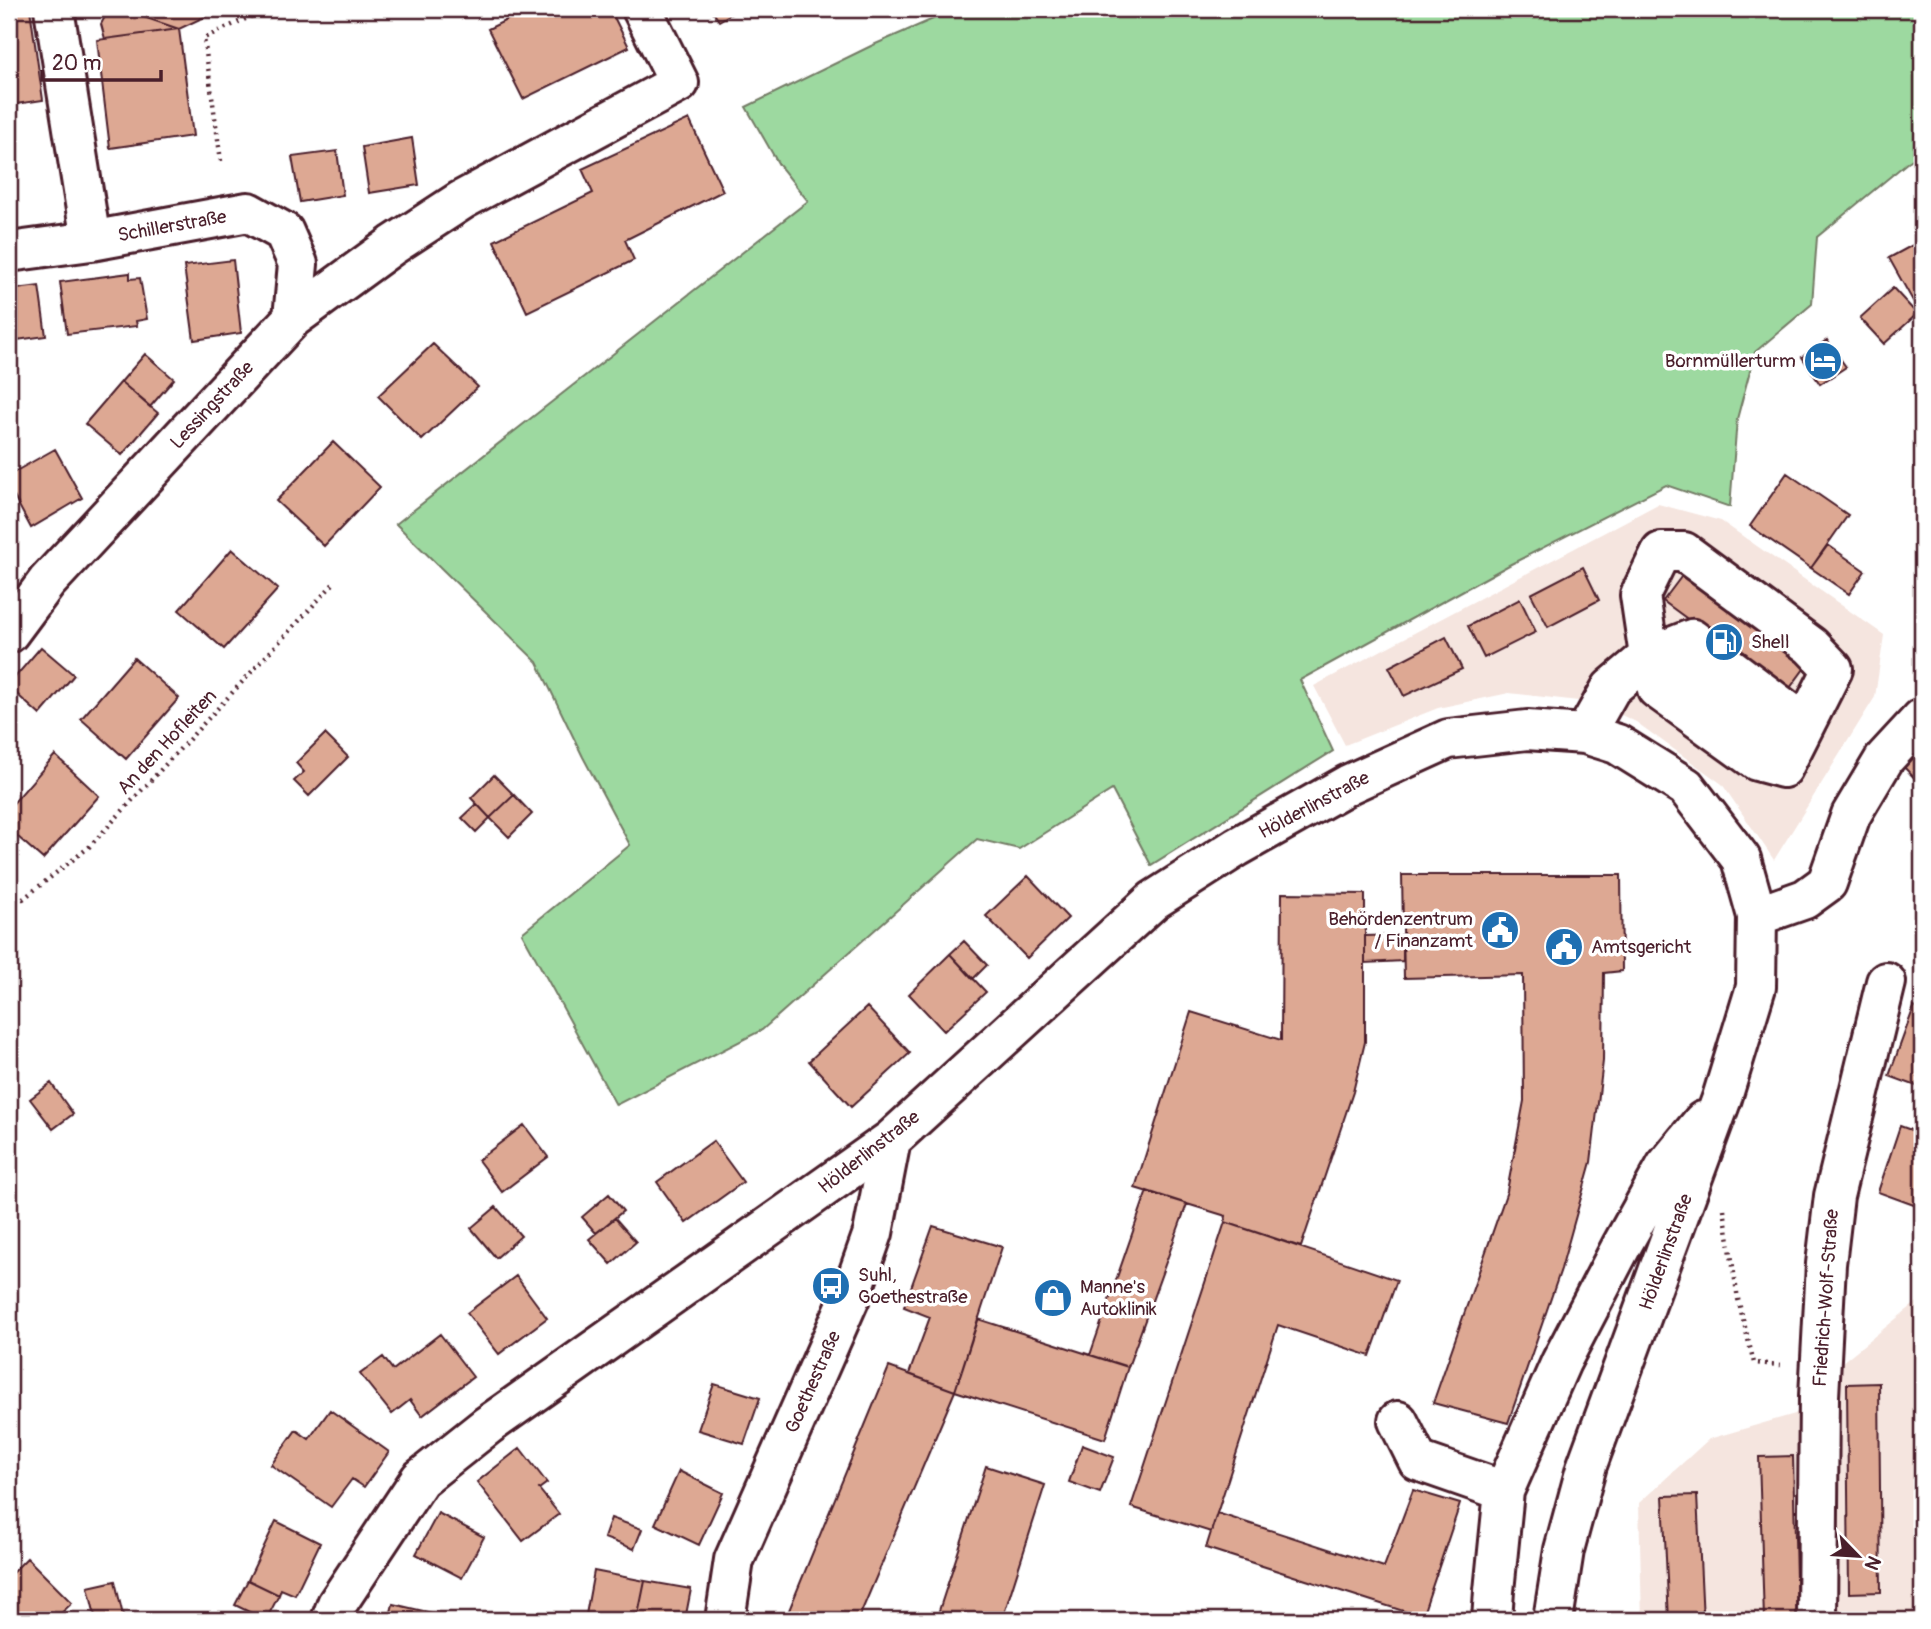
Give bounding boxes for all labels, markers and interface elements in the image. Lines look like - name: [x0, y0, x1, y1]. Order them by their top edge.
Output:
- scale bar: [42, 38, 161, 82]
- text: 20 m: [52, 50, 101, 77]
- street label: Schillerstraße: [116, 205, 229, 247]
- hotel icon: Bornmüllerturm: [1802, 340, 1844, 382]
- place label: Bornmüllerturm: [1665, 349, 1796, 373]
- street label: Lessingstraße: [165, 355, 259, 454]
- fuel station icon: Shell: [1703, 621, 1745, 663]
- place label: Shell: [1751, 630, 1789, 654]
- street label: An den Hofleiten: [112, 684, 222, 800]
- street label: Hölderlinstraße: [1254, 765, 1374, 844]
- place label: Behördenzentrum / Finanzamt: [1328, 907, 1473, 953]
- public building icon: Behördenzentrum / Finanzamt: [1479, 909, 1521, 951]
- public building icon: Amtsgericht: [1543, 926, 1585, 968]
- place label: Amtsgericht: [1591, 935, 1692, 959]
- street label: Hölderlinstraße: [813, 1105, 925, 1199]
- street label: Hölderlinstraße: [1634, 1190, 1698, 1314]
- street label: Friedrich-Wolf-Straße: [1808, 1208, 1844, 1388]
- place label: Suhl, Goethestraße: [858, 1263, 968, 1309]
- bus stop icon: Suhl, Goethestraße: [810, 1265, 852, 1307]
- place label: Manne's Autoklinik: [1080, 1275, 1157, 1321]
- shop icon: Manne's Autoklinik: [1032, 1277, 1074, 1319]
- street label: Goethestraße: [780, 1326, 847, 1437]
- north arrow: [1822, 1520, 1892, 1590]
- text: N: [1859, 1552, 1886, 1574]

